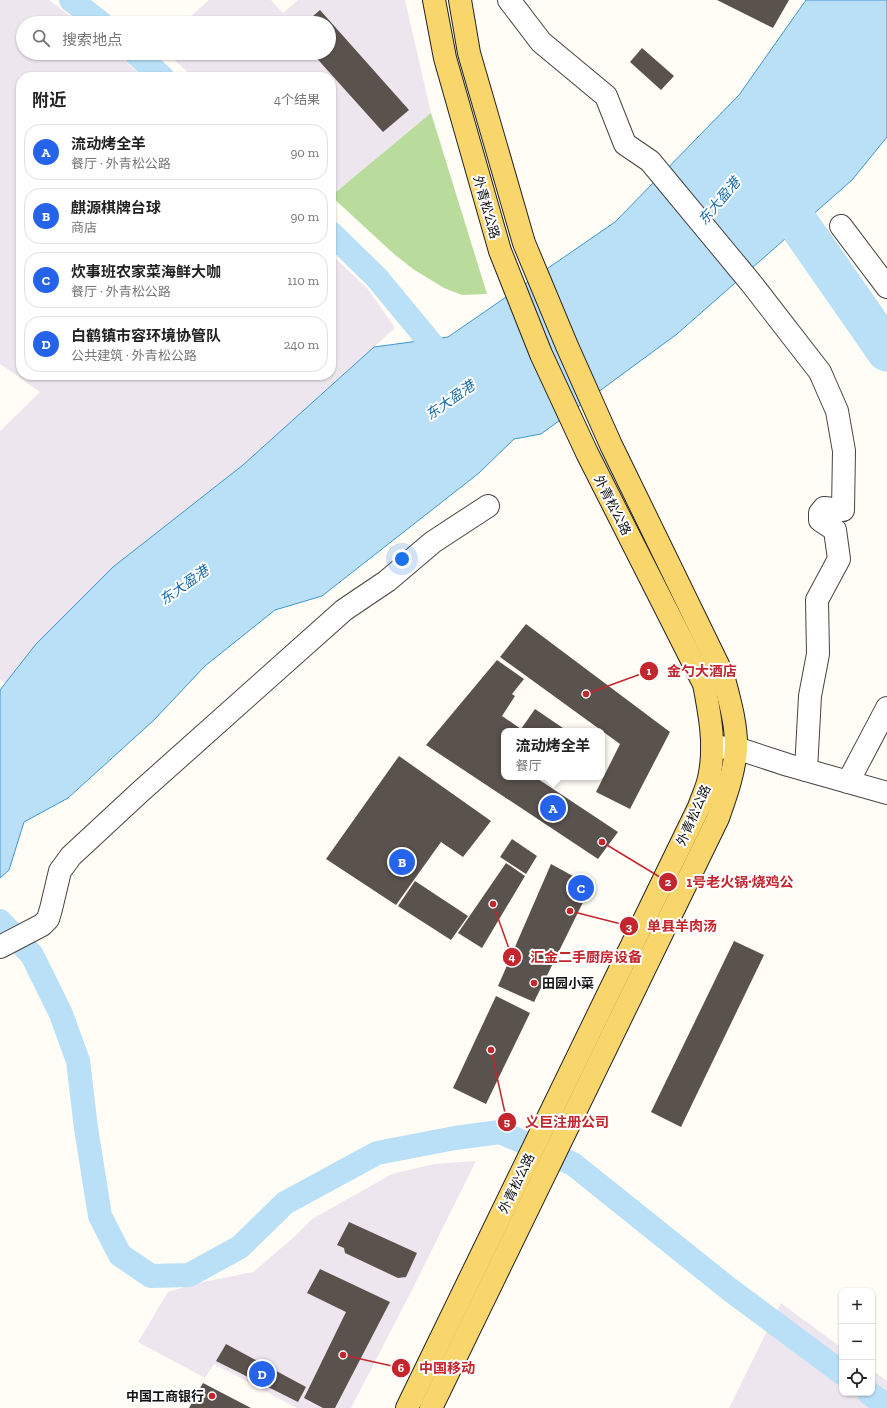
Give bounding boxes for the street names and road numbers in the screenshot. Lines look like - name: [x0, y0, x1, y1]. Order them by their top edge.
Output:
- street label: 外青松公路: [470, 174, 503, 240]
- street label: 外青松公路: [591, 473, 634, 538]
- street label: 外青松公路: [673, 782, 714, 848]
- street label: 外青松公路: [495, 1151, 537, 1216]

